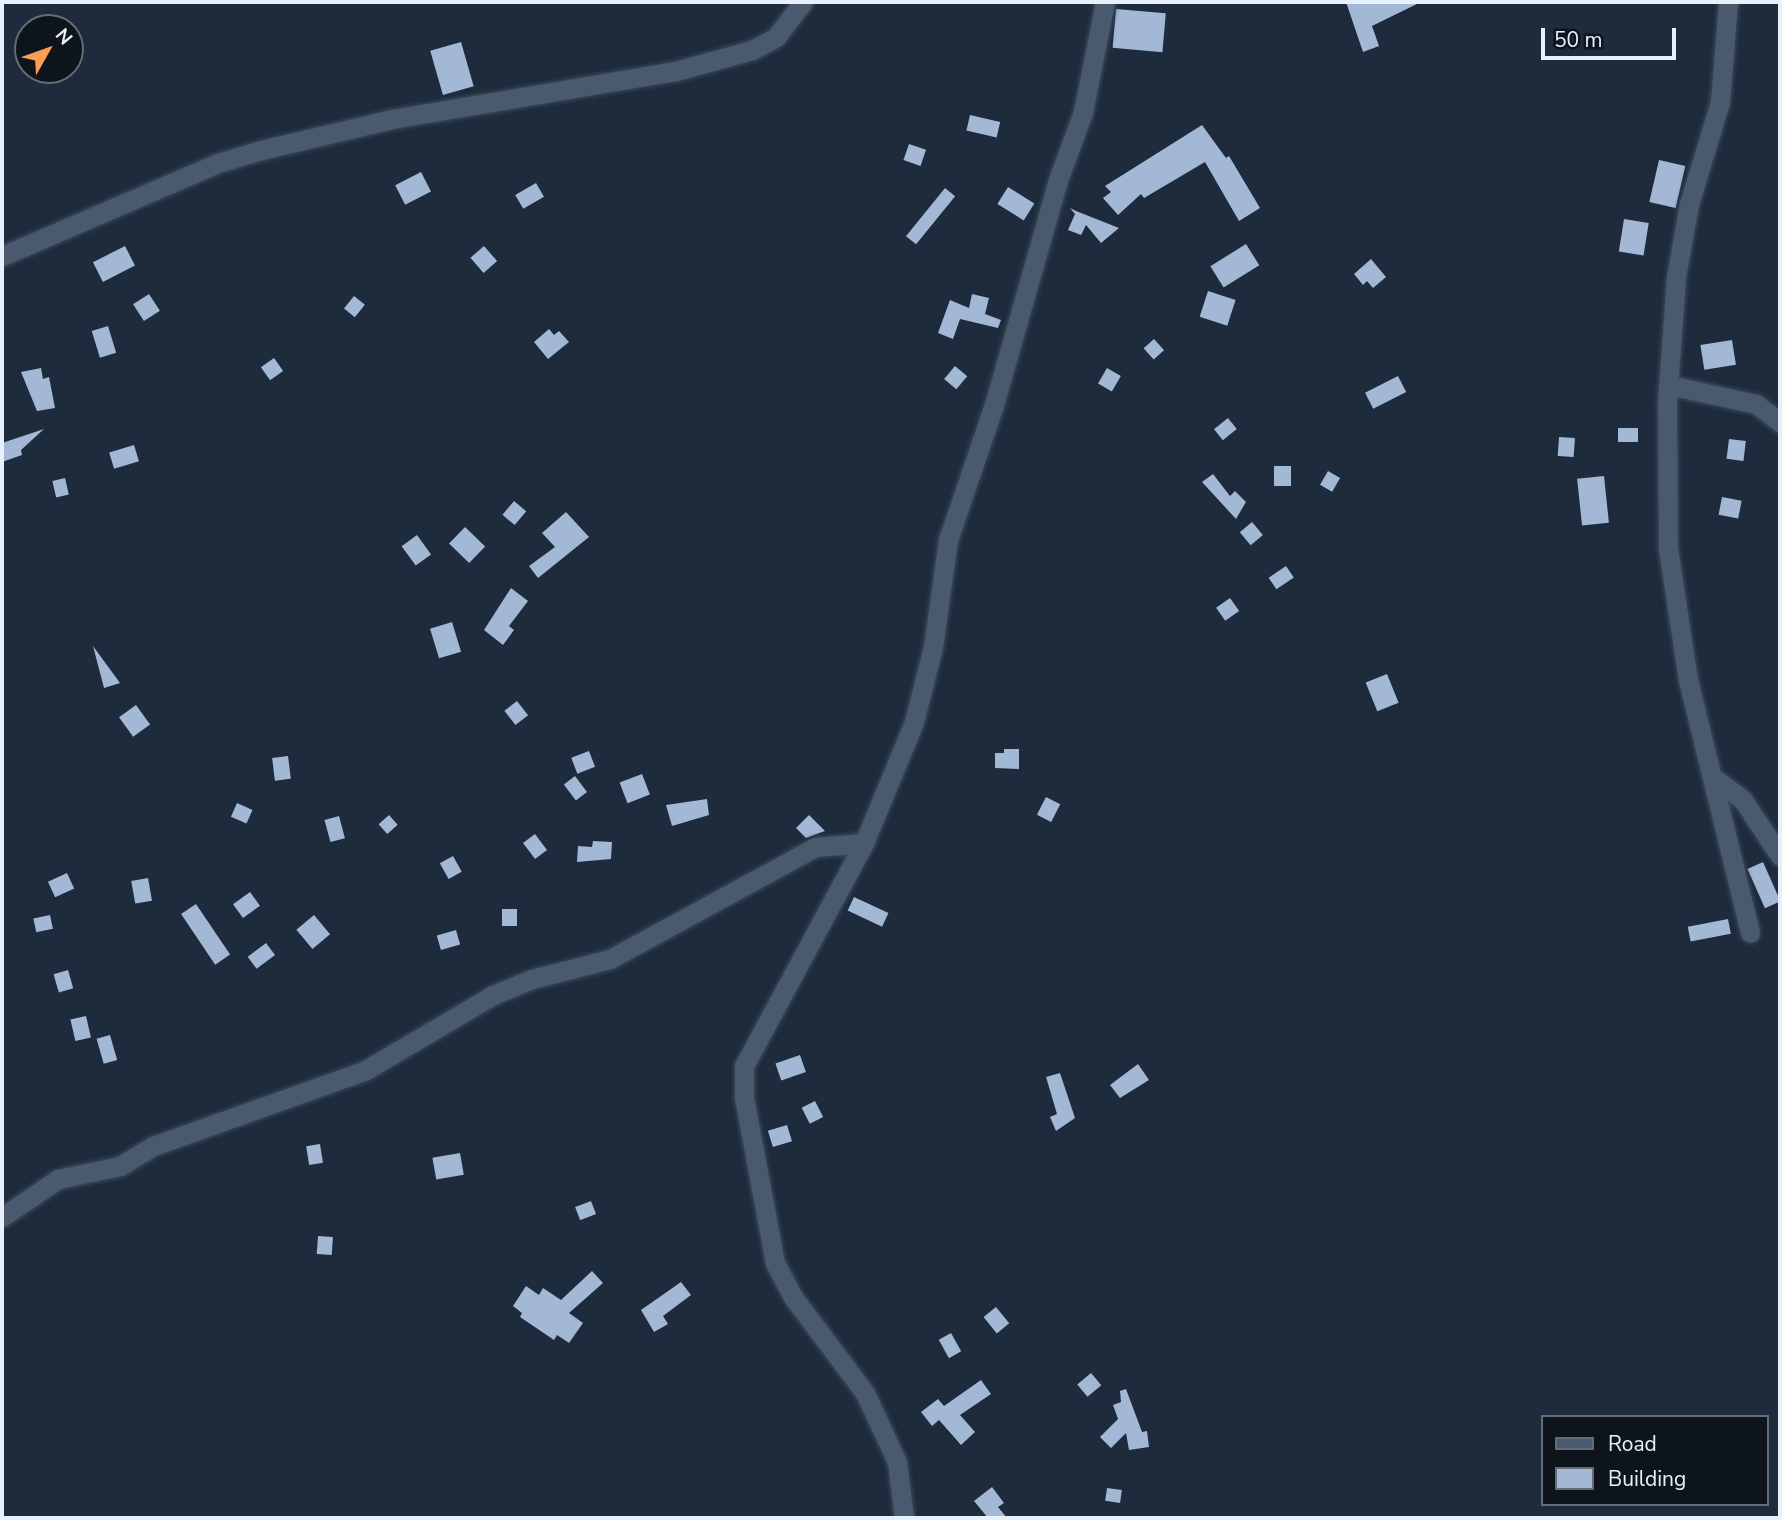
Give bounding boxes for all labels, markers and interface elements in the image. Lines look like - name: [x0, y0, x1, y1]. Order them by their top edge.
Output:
- north arrow: [14, 14, 84, 84]
- scale bar: [1544, 14, 1679, 58]
- text: N: [49, 23, 78, 51]
- text: 50 m: [1554, 26, 1603, 54]
- legend: [1540, 1415, 1768, 1506]
- text: Road: [1608, 1430, 1657, 1458]
- text: Building: [1608, 1465, 1686, 1493]

